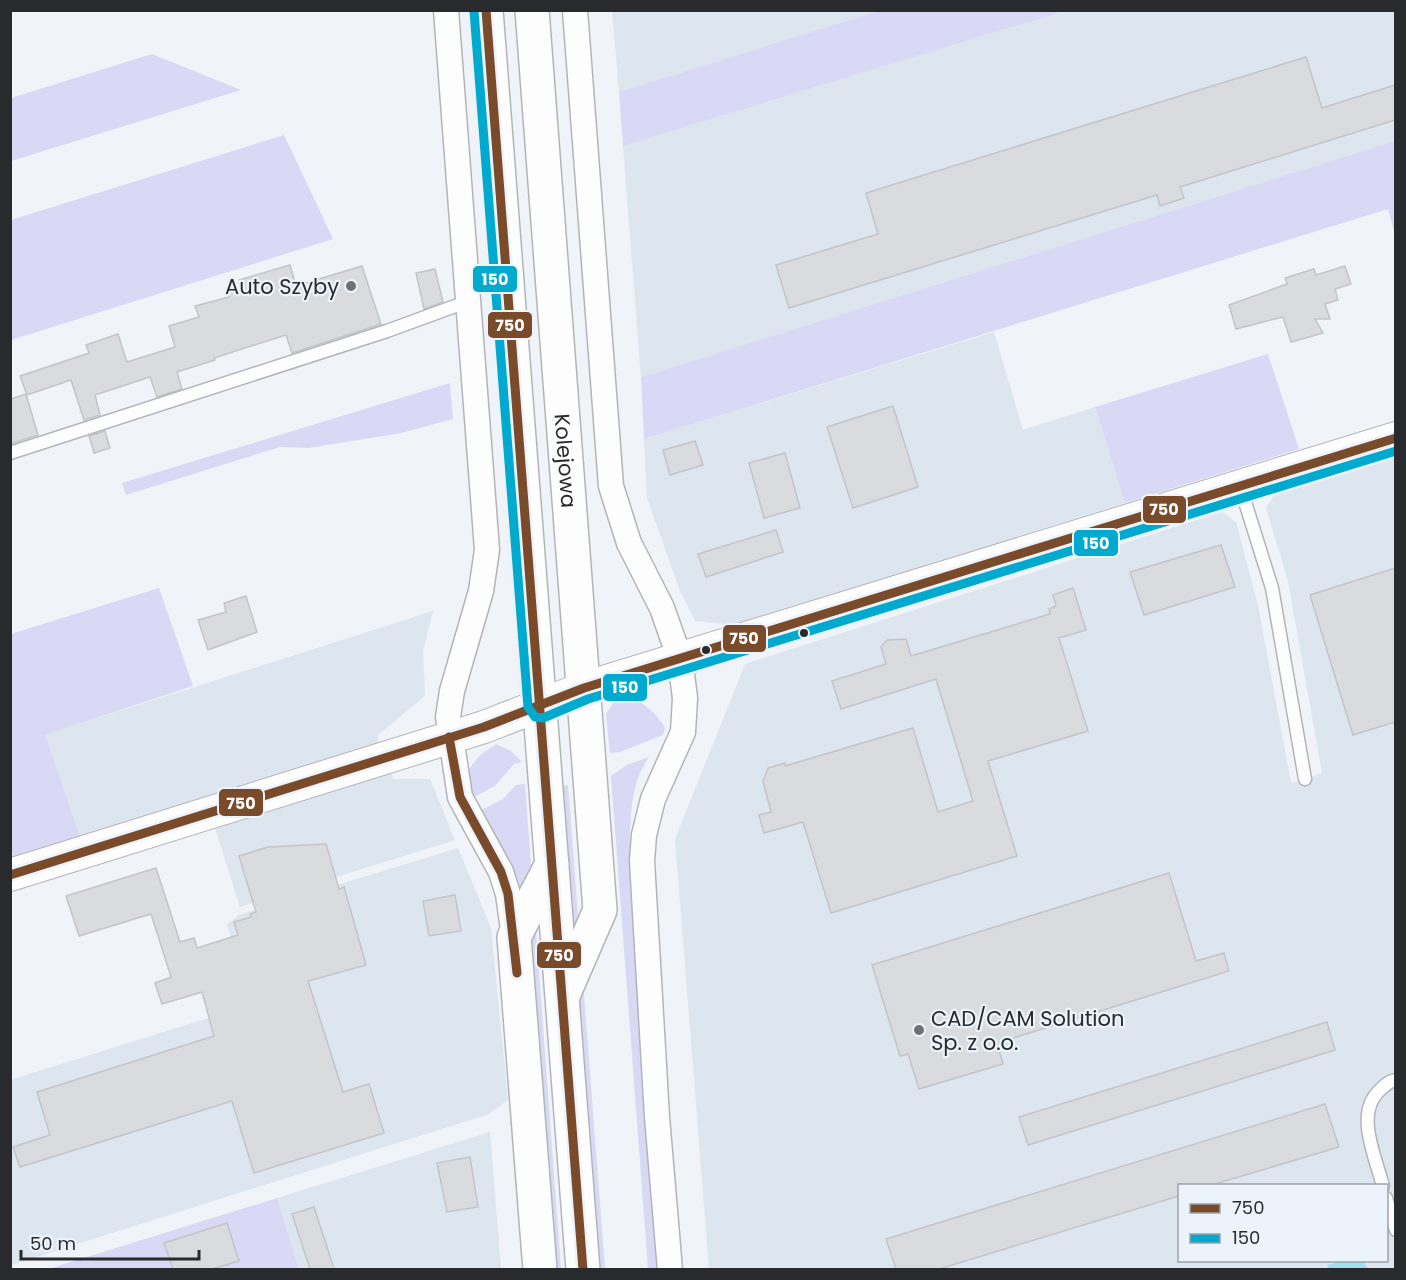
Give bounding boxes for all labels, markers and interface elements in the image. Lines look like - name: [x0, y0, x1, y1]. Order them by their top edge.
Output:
- line badge: 150: [472, 265, 518, 293]
- text: 150: [482, 268, 508, 291]
- place label: Auto Szyby: [225, 272, 339, 301]
- marker: Auto Szyby: [344, 279, 358, 293]
- line badge: 750: [487, 311, 533, 339]
- text: 750: [495, 314, 525, 337]
- street label: Kolejowa: [548, 413, 584, 509]
- line badge: 750: [1142, 495, 1187, 524]
- text: 750: [1149, 498, 1179, 521]
- line badge: 150: [1073, 529, 1119, 557]
- text: 150: [1083, 532, 1109, 555]
- line badge: 750: [722, 624, 767, 653]
- text: 750: [729, 627, 759, 650]
- unlabelled marker: [798, 627, 810, 639]
- unlabelled marker: [700, 644, 712, 656]
- line badge: 150: [602, 673, 648, 702]
- text: 150: [612, 676, 638, 699]
- line badge: 750: [218, 788, 264, 817]
- text: 750: [226, 792, 256, 815]
- line badge: 750: [536, 941, 582, 969]
- text: 750: [544, 944, 574, 967]
- place label: CAD/CAM Solution Sp. z o.o.: [931, 1004, 1124, 1057]
- marker: CAD/CAM Solution Sp. z o.o.: [912, 1023, 926, 1037]
- legend: [1178, 1184, 1388, 1262]
- text: 750: [1232, 1195, 1264, 1220]
- scale bar: [21, 1223, 200, 1261]
- text: 150: [1232, 1225, 1260, 1250]
- text: 50 m: [30, 1231, 76, 1256]

